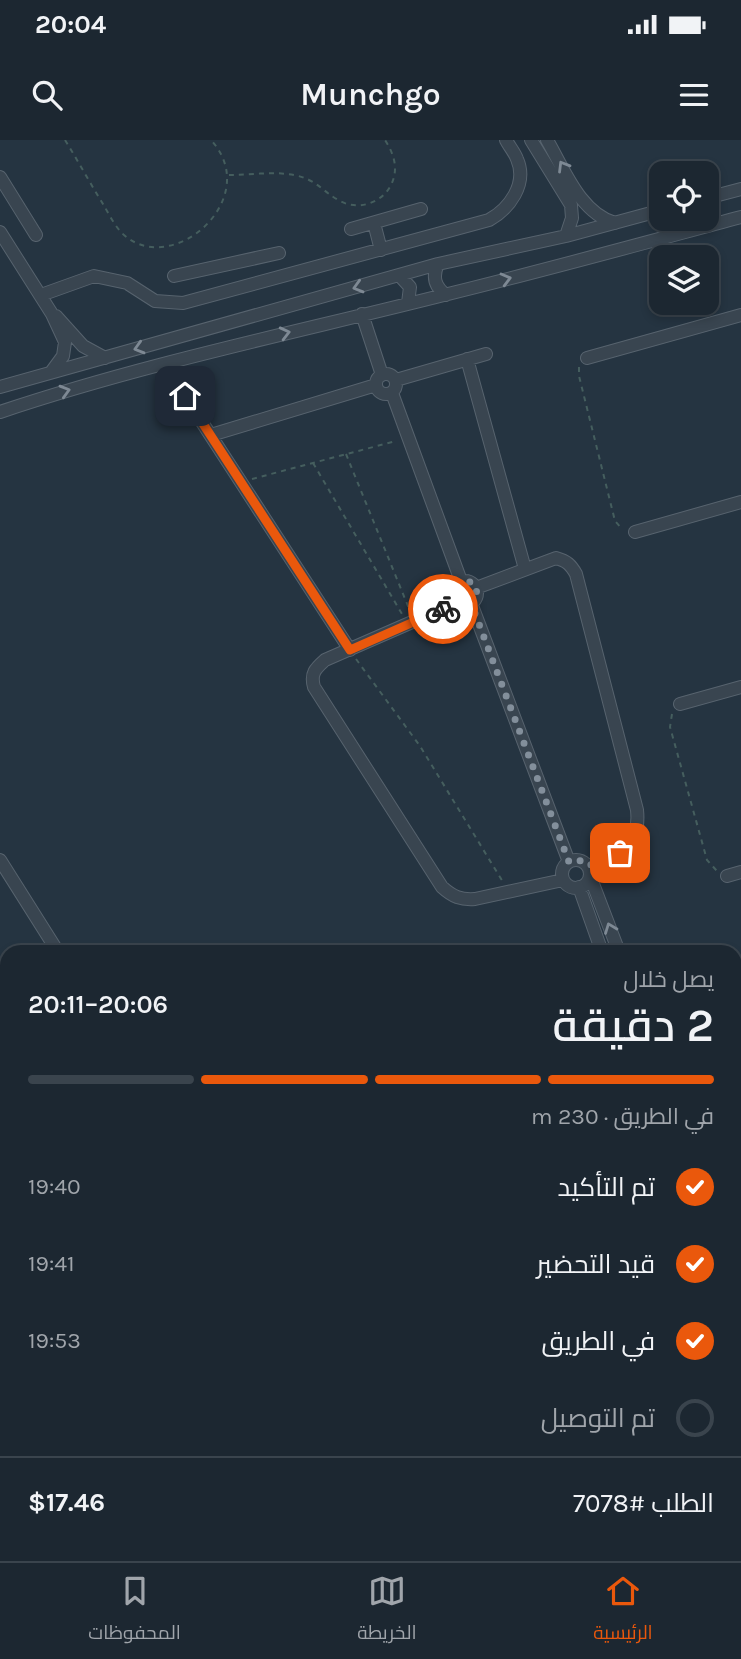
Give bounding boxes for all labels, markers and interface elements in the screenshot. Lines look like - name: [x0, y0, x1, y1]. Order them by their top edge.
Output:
- text: 20:04: [35, 9, 106, 40]
- icon: search: [28, 76, 66, 114]
- text: Munchgo: [300, 76, 441, 113]
- icon: menu: [675, 76, 713, 114]
- one-way arrow: [558, 161, 571, 174]
- map controls: [649, 161, 719, 315]
- button: locate: [649, 161, 719, 231]
- button: layers: [649, 245, 719, 315]
- one-way arrow: [500, 273, 512, 287]
- one-way arrow: [352, 278, 364, 293]
- one-way arrow: [279, 327, 291, 341]
- one-way arrow: [133, 340, 145, 355]
- pin: [155, 366, 215, 426]
- icon: home: [166, 377, 204, 415]
- one-way arrow: [59, 384, 71, 399]
- courier: [408, 574, 478, 644]
- icon: bike: [424, 590, 462, 628]
- pin: [590, 823, 650, 883]
- icon: bag: [601, 834, 639, 872]
- one-way arrow: [604, 922, 618, 934]
- text: يصل خلال: [623, 966, 714, 993]
- text: 20:06–20:11: [28, 989, 168, 1020]
- text: 2 دقيقة: [553, 999, 714, 1053]
- text: في الطريق · 230 m: [531, 1103, 714, 1130]
- icon: check: [676, 1168, 714, 1206]
- text: تم التأكيد: [557, 1172, 655, 1203]
- text: 19:40: [28, 1173, 81, 1200]
- icon: check: [676, 1245, 714, 1283]
- text: قيد التحضير: [536, 1249, 655, 1280]
- text: 19:41: [28, 1250, 75, 1277]
- icon: check: [676, 1322, 714, 1360]
- text: في الطريق: [542, 1326, 655, 1357]
- text: 19:53: [28, 1327, 81, 1354]
- text: تم التوصيل: [541, 1403, 655, 1434]
- text: $17.46: [28, 1487, 105, 1518]
- text: الطلب #7078: [573, 1488, 714, 1519]
- tab: المحفوظات: [88, 1572, 181, 1650]
- tab: الخريطة: [357, 1572, 417, 1650]
- tab: الرئيسية: [593, 1572, 653, 1650]

